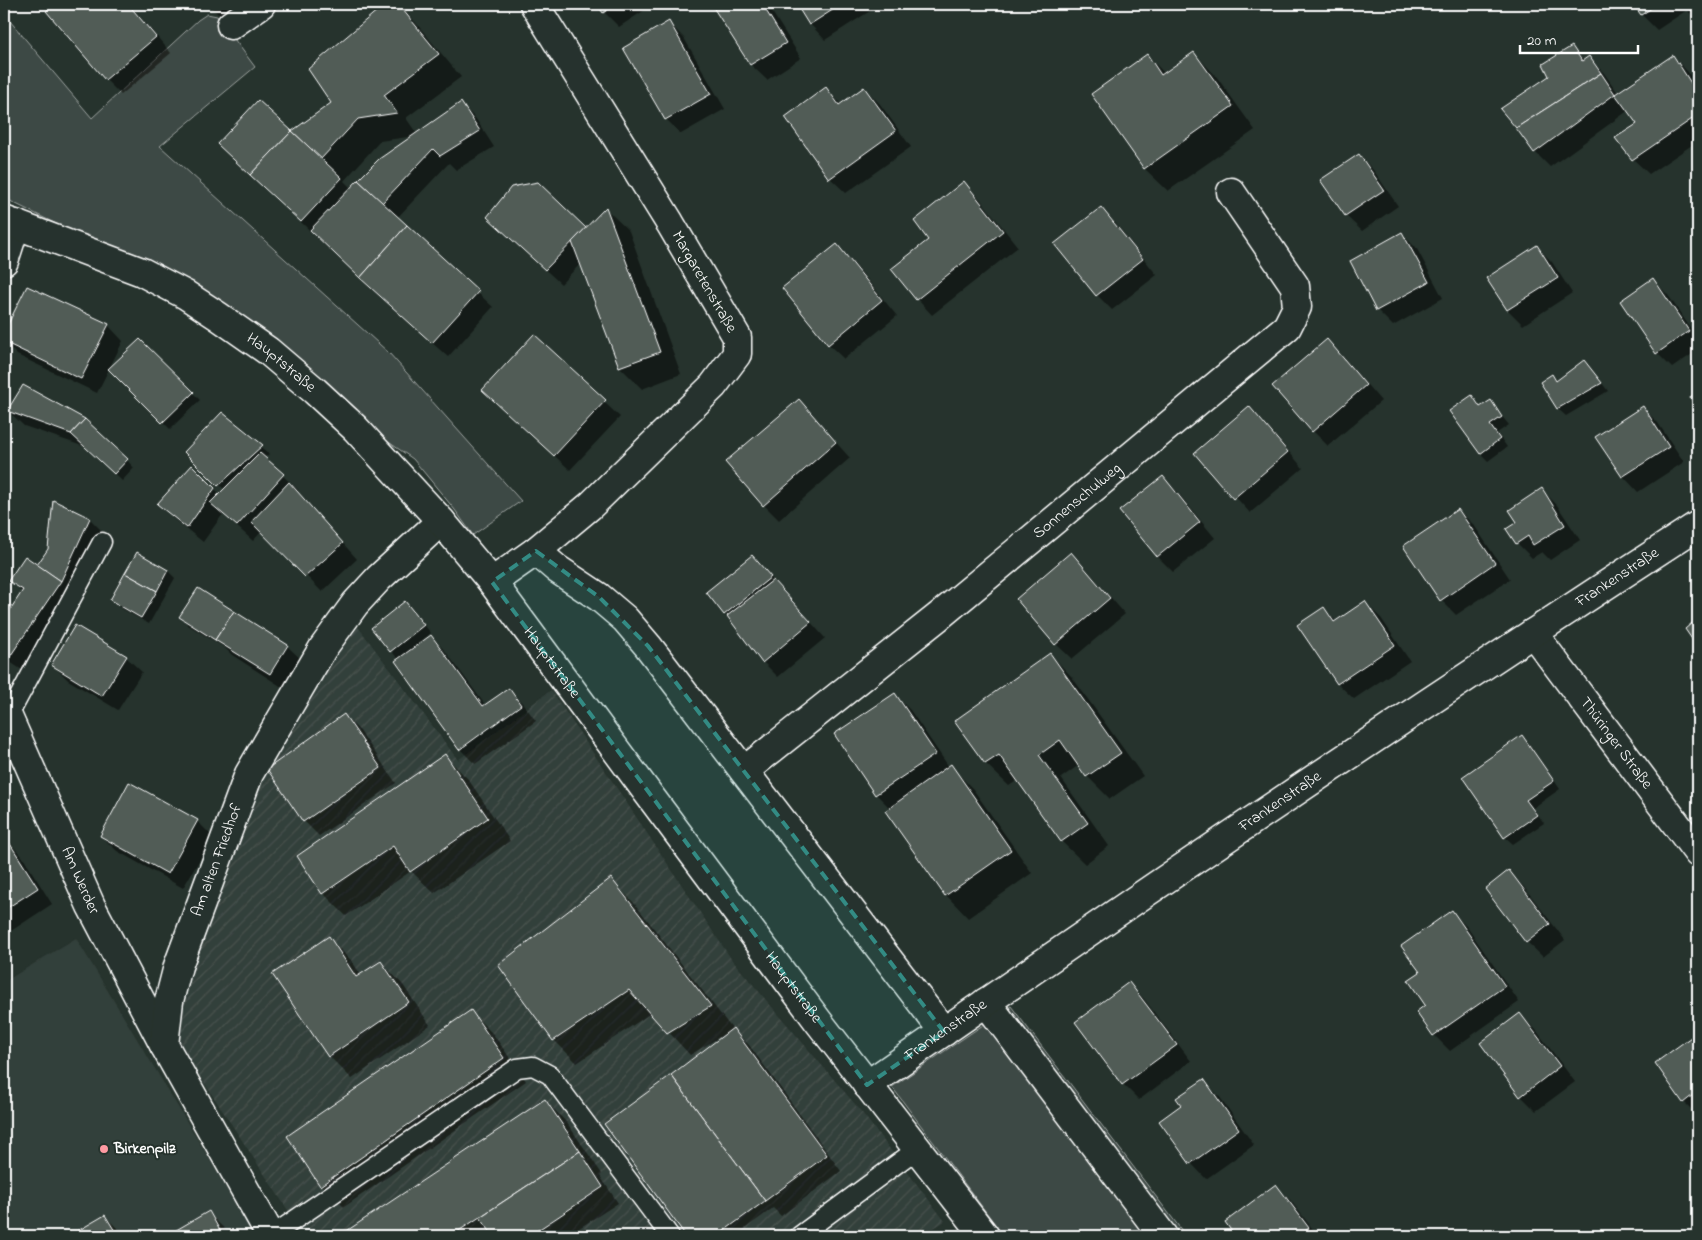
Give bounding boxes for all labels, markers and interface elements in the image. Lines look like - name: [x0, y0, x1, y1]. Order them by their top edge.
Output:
- scale bar: [1520, 22, 1637, 54]
- text: 20 m: [1527, 30, 1557, 52]
- street label: Margaretenstraße: [665, 226, 743, 338]
- street label: Hauptstraße: [241, 327, 322, 399]
- street label: Sonnenschulweg: [1028, 457, 1127, 545]
- street label: Frankenstraße: [1570, 541, 1665, 614]
- street label: Hauptstraße: [517, 622, 587, 704]
- street label: Thüringer Straße: [1573, 692, 1659, 795]
- street label: Frankenstraße: [1233, 765, 1327, 839]
- street label: Am alten Friedhof: [185, 800, 249, 920]
- street label: Am Werder: [54, 843, 105, 919]
- street label: Hauptstraße: [758, 947, 828, 1029]
- street label: Frankenstraße: [899, 993, 993, 1068]
- place label: Birkenpilz: [113, 1137, 177, 1161]
- marker: Birkenpilz: [98, 1143, 110, 1155]

